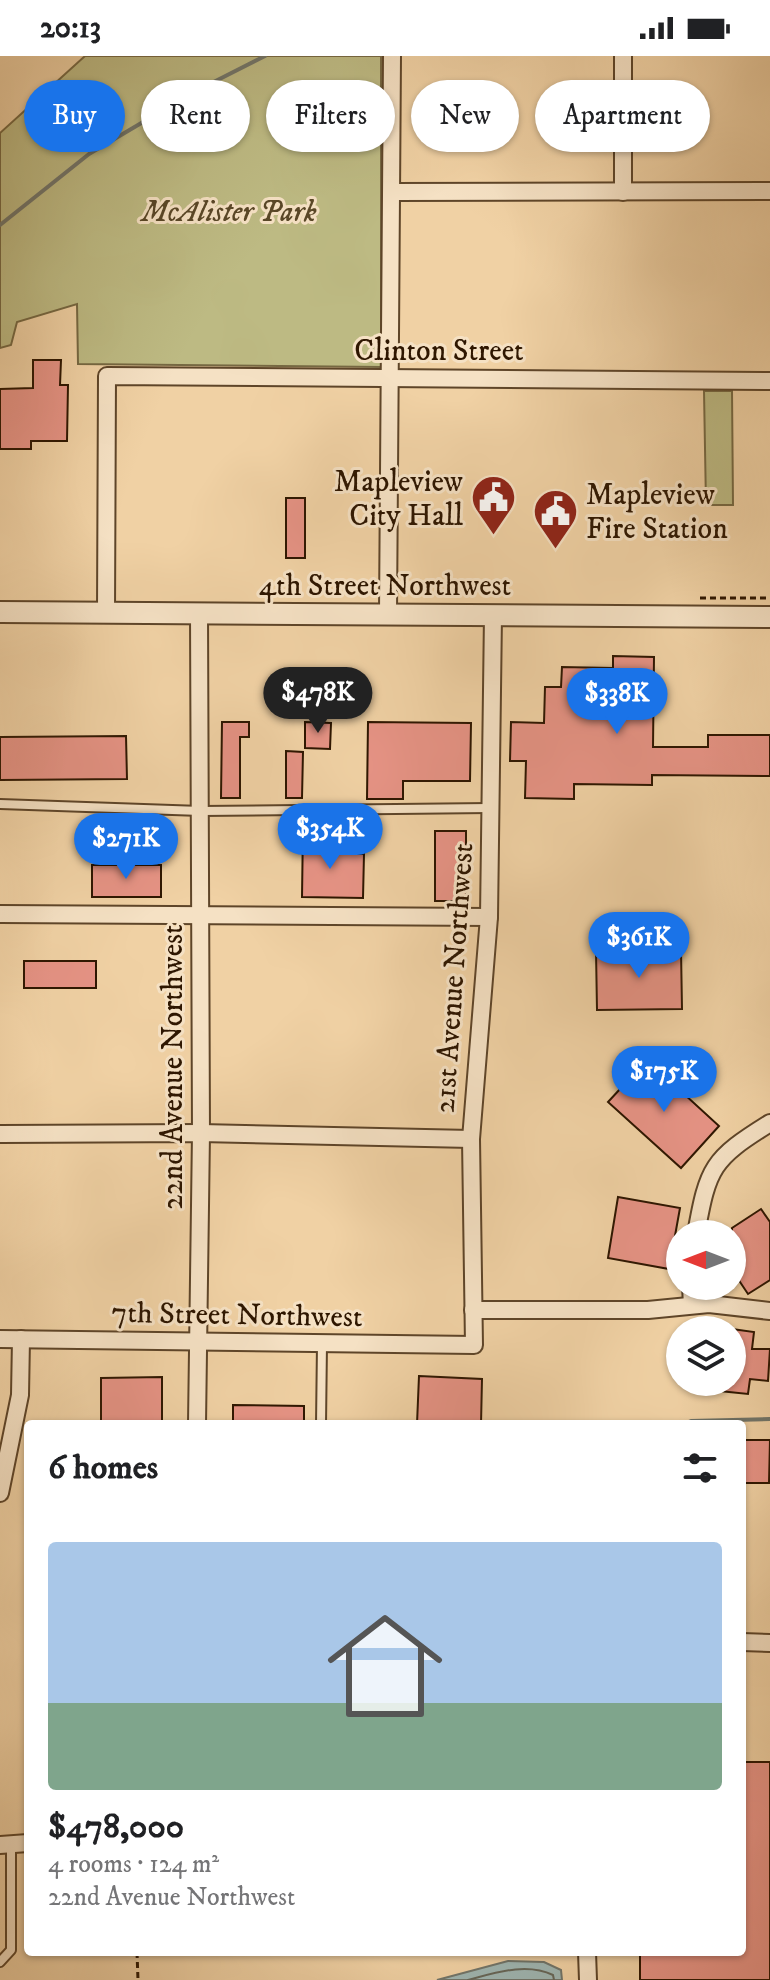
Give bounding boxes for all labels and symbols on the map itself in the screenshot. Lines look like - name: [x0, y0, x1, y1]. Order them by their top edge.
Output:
- park label: McAlister Park: [139, 194, 317, 231]
- street label: Clinton Street: [354, 333, 524, 370]
- place label: Mapleview City Hall: [334, 464, 463, 535]
- public building icon: Mapleview City Hall: [470, 474, 518, 537]
- place label: Mapleview Fire Station: [586, 477, 728, 548]
- public building icon: Mapleview Fire Station: [531, 487, 579, 550]
- street label: 4th Street Northwest: [259, 568, 511, 605]
- pin: $478K: [262, 667, 374, 735]
- pin: $338K: [561, 668, 673, 736]
- pin: $354K: [274, 803, 386, 871]
- pin: $271K: [70, 813, 182, 881]
- street label: 21st Avenue Northwest: [427, 842, 482, 1114]
- pin: $361K: [583, 912, 695, 980]
- street label: 22nd Avenue Northwest: [155, 924, 192, 1210]
- pin: $175K: [608, 1046, 720, 1114]
- north arrow: [666, 1220, 746, 1300]
- street label: 7th Street Northwest: [111, 1295, 363, 1336]

